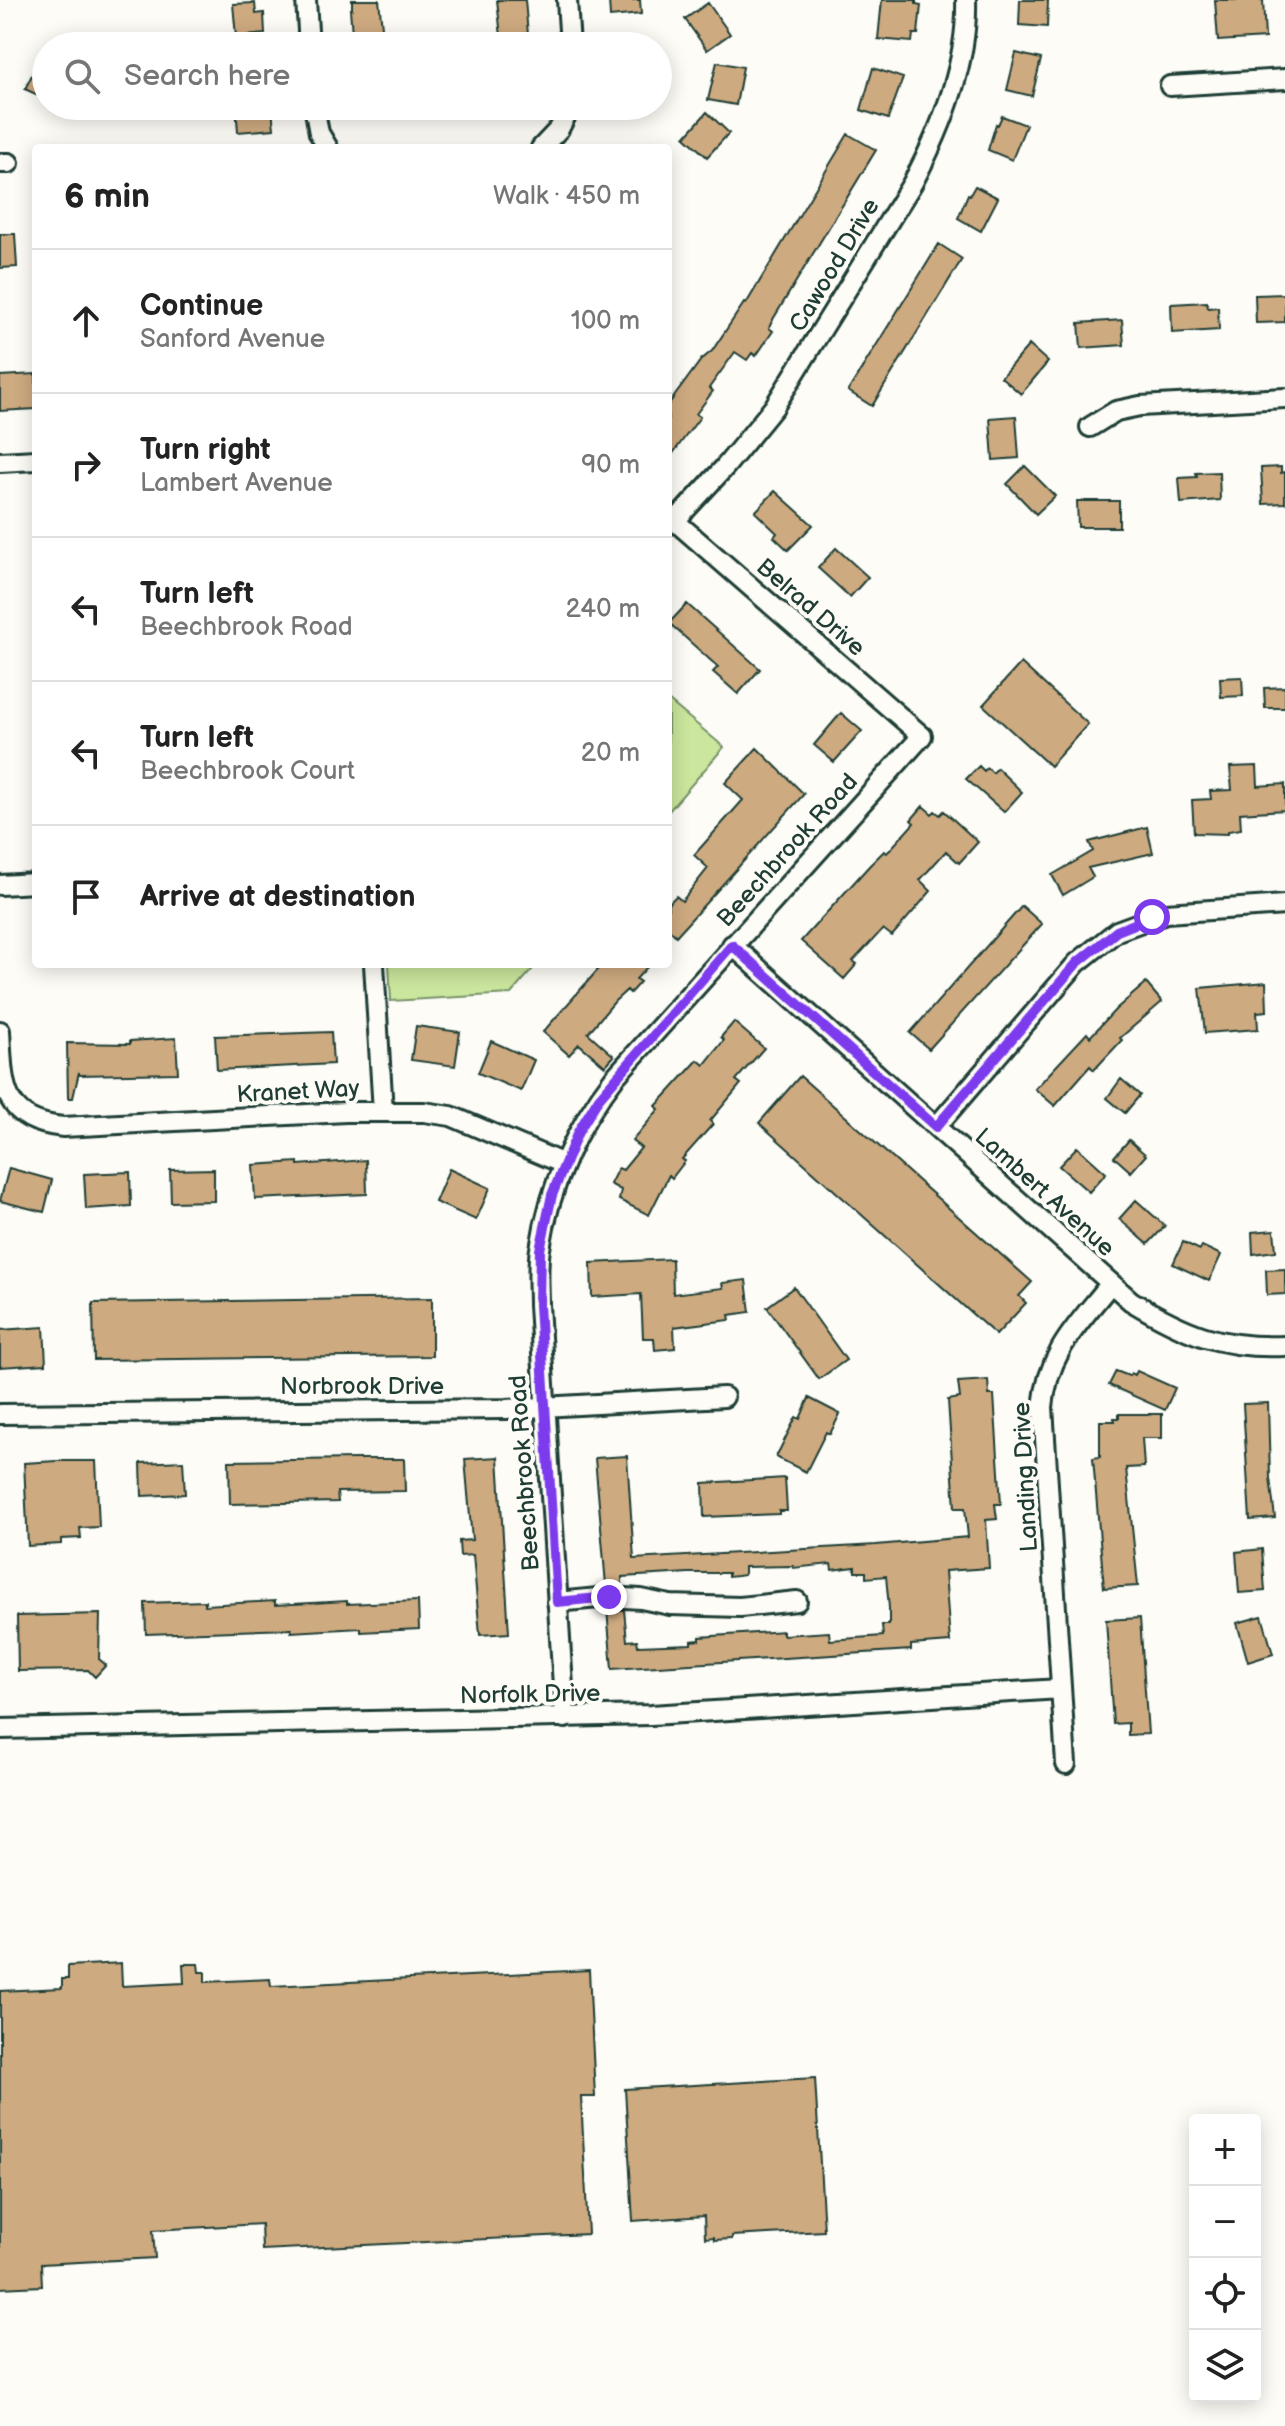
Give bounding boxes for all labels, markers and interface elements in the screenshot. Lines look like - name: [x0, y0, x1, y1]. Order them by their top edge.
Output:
- search box: [32, 32, 672, 120]
- icon: search: [60, 54, 104, 98]
- text: Search here: [124, 58, 290, 94]
- text: 6 min: [64, 176, 150, 217]
- text: Walk · 450 m: [493, 181, 640, 212]
- street label: Cawood Drive: [783, 193, 886, 337]
- text: Continue: [140, 288, 263, 324]
- icon: ahead: [64, 299, 108, 343]
- text: 100 m: [571, 306, 640, 337]
- text: Sanford Avenue: [140, 324, 325, 355]
- text: Turn right: [140, 432, 271, 468]
- icon: right: [64, 443, 108, 487]
- text: 90 m: [581, 450, 640, 481]
- text: Lambert Avenue: [140, 468, 333, 499]
- street label: Belrad Drive: [750, 552, 871, 662]
- text: Turn left: [140, 576, 254, 612]
- icon: left: [64, 587, 108, 631]
- text: 240 m: [565, 594, 640, 625]
- text: Beechbrook Road: [140, 612, 353, 643]
- text: Turn left: [140, 720, 254, 756]
- icon: left: [64, 731, 108, 775]
- text: 20 m: [581, 738, 640, 769]
- text: Beechbrook Court: [140, 756, 355, 787]
- street label: Beechbrook Road: [711, 768, 864, 933]
- icon: arrive: [64, 875, 108, 919]
- text: Arrive at destination: [140, 879, 416, 915]
- route start: [1134, 899, 1170, 935]
- street label: Kranet Way: [236, 1074, 360, 1109]
- street label: Lambert Avenue: [969, 1122, 1120, 1263]
- street label: Norbrook Drive: [280, 1372, 444, 1401]
- street label: Beechbrook Road: [503, 1374, 546, 1572]
- street label: Landing Drive: [1007, 1401, 1044, 1553]
- route end: [591, 1579, 627, 1615]
- street label: Norfolk Drive: [460, 1679, 601, 1710]
- map controls: [1189, 2114, 1261, 2402]
- button: +: [1189, 2114, 1261, 2186]
- button: −: [1189, 2186, 1261, 2258]
- button: locate: [1189, 2258, 1261, 2330]
- button: layers: [1189, 2330, 1261, 2402]

